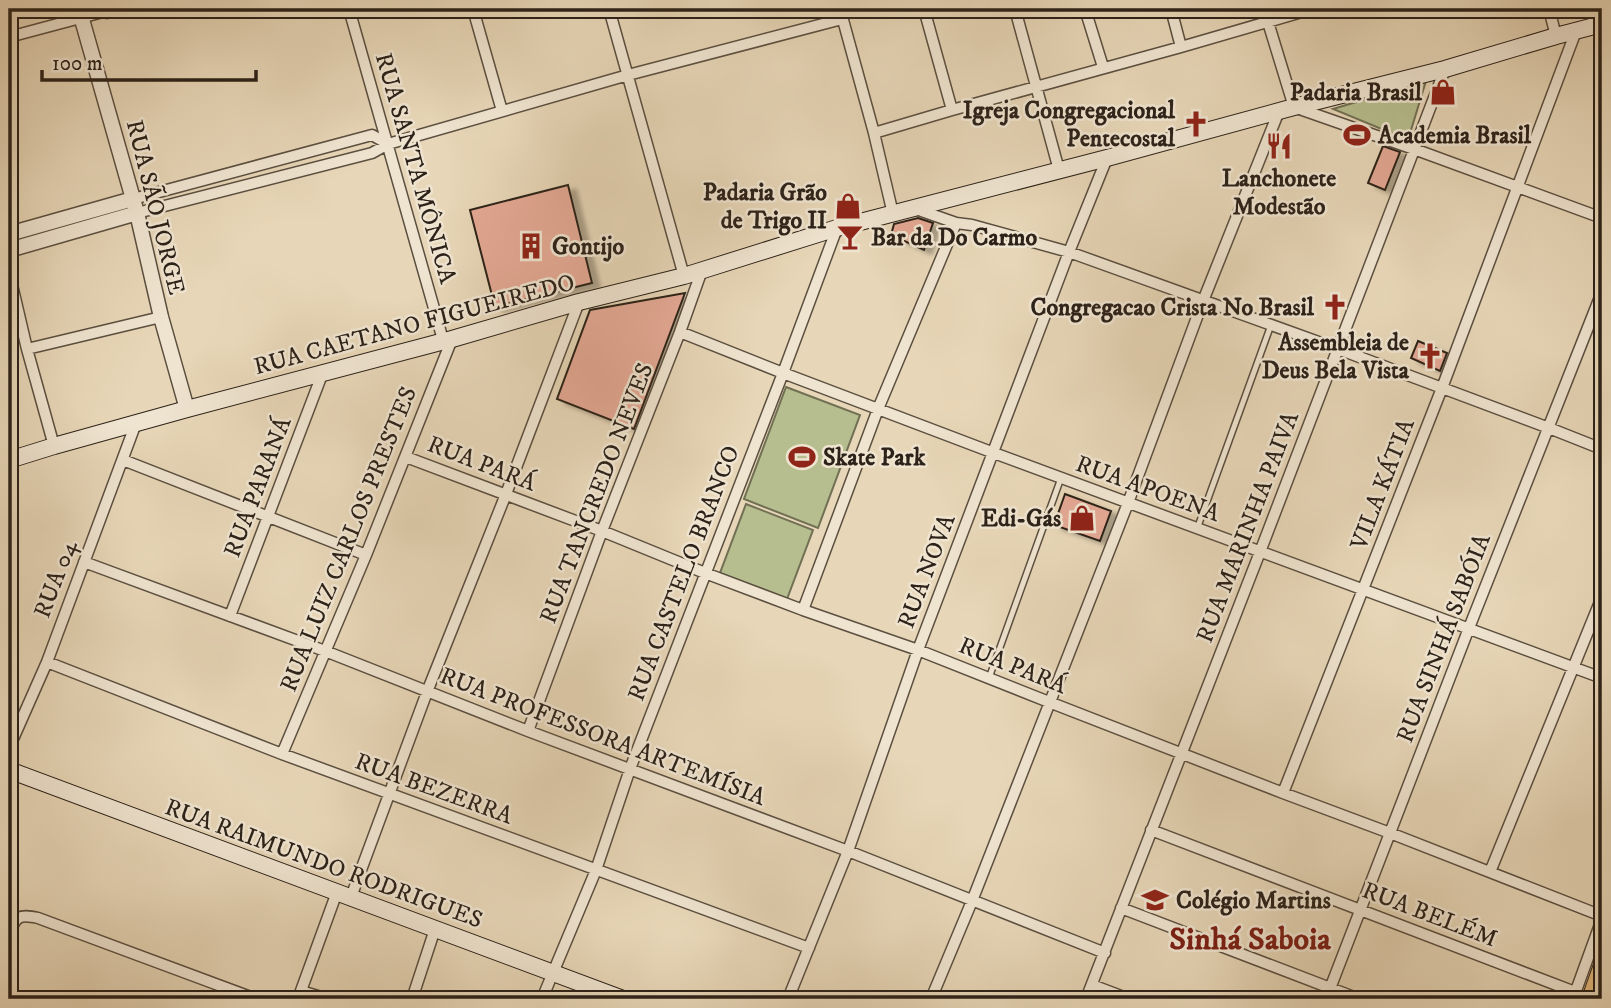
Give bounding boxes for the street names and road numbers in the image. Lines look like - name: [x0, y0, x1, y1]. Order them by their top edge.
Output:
- street label: RUA SANTA MÔNICA: [368, 50, 463, 288]
- street label: RUA SÃO JORGE: [119, 116, 192, 298]
- street label: RUA CAETANO FIGUEIREDO: [251, 268, 578, 382]
- street label: RUA TANCREDO NEVES: [533, 359, 661, 628]
- street label: RUA LUIZ CARLOS PRESTES: [274, 382, 424, 696]
- street label: RUA MARINHA PAIVA: [1190, 407, 1306, 647]
- street label: RUA PARANÁ: [216, 412, 299, 562]
- street label: VILA KÁTIA: [1343, 414, 1422, 555]
- street label: RUA PARÁ: [423, 429, 541, 499]
- street label: RUA CASTELO BRANCO: [621, 441, 747, 705]
- street label: RUA APOENA: [1071, 449, 1225, 529]
- street label: RUA NOVA: [891, 509, 963, 633]
- street label: RUA SINHÁ SABÓIA: [1389, 528, 1498, 747]
- street label: RUA 04: [27, 535, 85, 622]
- street label: RUA PARÁ: [954, 630, 1072, 701]
- street label: RUA PROFESSORA ARTEMÍSIA: [436, 660, 771, 813]
- street label: RUA BEZERRA: [351, 746, 517, 832]
- street label: RUA RAIMUNDO RODRIGUES: [161, 792, 487, 935]
- street label: RUA BELÉM: [1358, 875, 1501, 954]

